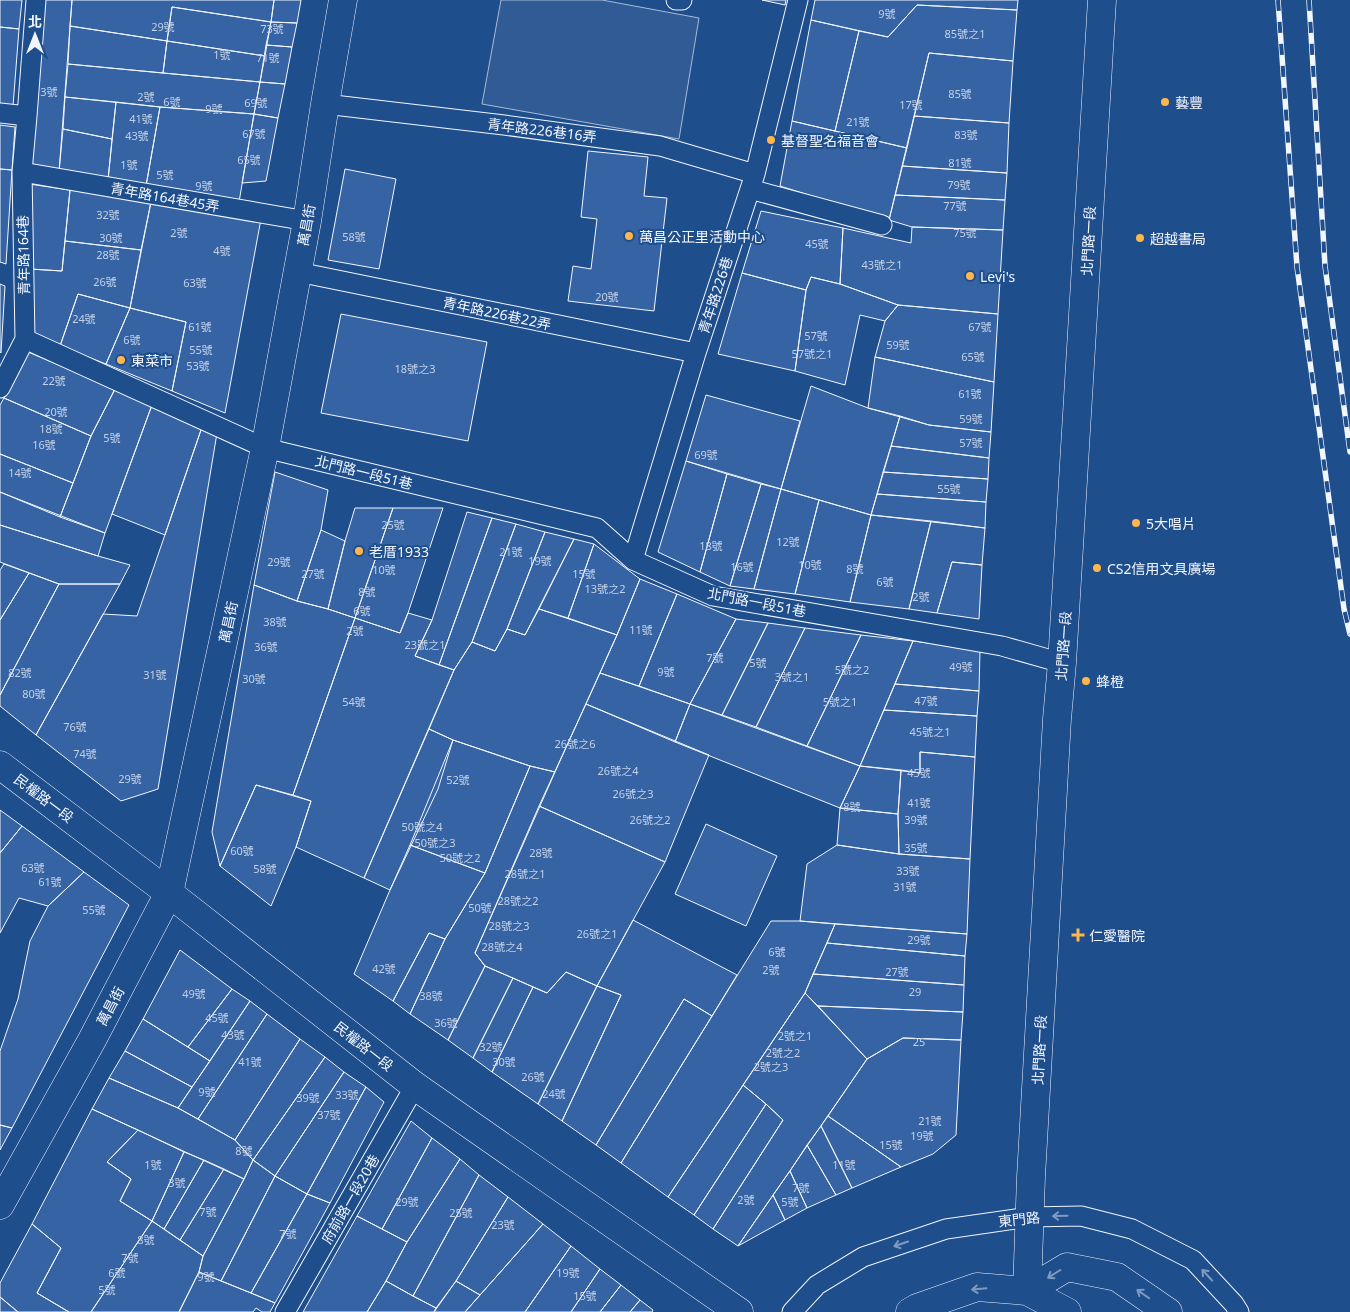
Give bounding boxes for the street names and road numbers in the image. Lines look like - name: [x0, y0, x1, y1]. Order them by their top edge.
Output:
- street label: 青年路226巷16弄: [486, 114, 598, 146]
- street label: 青年路164巷45弄: [109, 178, 221, 216]
- street label: 萬昌街: [293, 203, 319, 247]
- street label: 北門路一段: [1077, 206, 1099, 276]
- street label: 青年路164巷: [13, 215, 33, 295]
- street label: 青年路226巷: [694, 254, 736, 336]
- street label: 青年路226巷22弄: [441, 292, 553, 334]
- street label: 北門路一段51巷: [313, 451, 415, 493]
- street label: 北門路一段51巷: [706, 583, 808, 621]
- street label: 萬昌街: [214, 599, 242, 645]
- street label: 北門路一段: [1051, 610, 1075, 682]
- street label: 民權路一段: [10, 769, 78, 827]
- street label: 萬昌街: [92, 983, 128, 1029]
- street label: 北門路一段: [1028, 1015, 1050, 1085]
- street label: 民權路一段: [331, 1017, 397, 1075]
- street label: 府前路一段20巷: [317, 1151, 383, 1247]
- street label: 東門路: [997, 1207, 1041, 1231]

